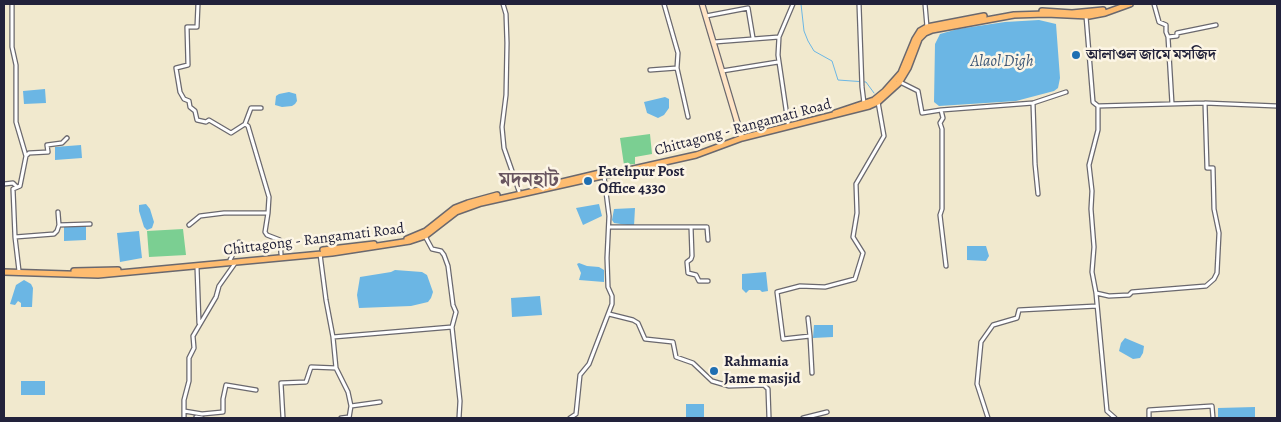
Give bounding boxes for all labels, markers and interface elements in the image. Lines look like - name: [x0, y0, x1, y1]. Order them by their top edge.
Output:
- place label: আলাওল জামে মসজিদ: [1086, 46, 1216, 64]
- marker: আলাওল জামে মসজিদ: [1070, 49, 1082, 61]
- water label: Alaol Digh: [970, 52, 1034, 72]
- street label: Chittagong - Rangamati Road: [653, 96, 833, 160]
- place label: Fatehpur Post Office 4330: [598, 163, 685, 198]
- district label: মদনহাট: [499, 169, 559, 193]
- marker: Fatehpur Post Office 4330: [582, 175, 594, 187]
- street label: Chittagong - Rangamati Road: [223, 220, 405, 260]
- place label: Rahmania Jame masjid: [724, 353, 800, 388]
- marker: Rahmania Jame masjid: [708, 365, 720, 377]

